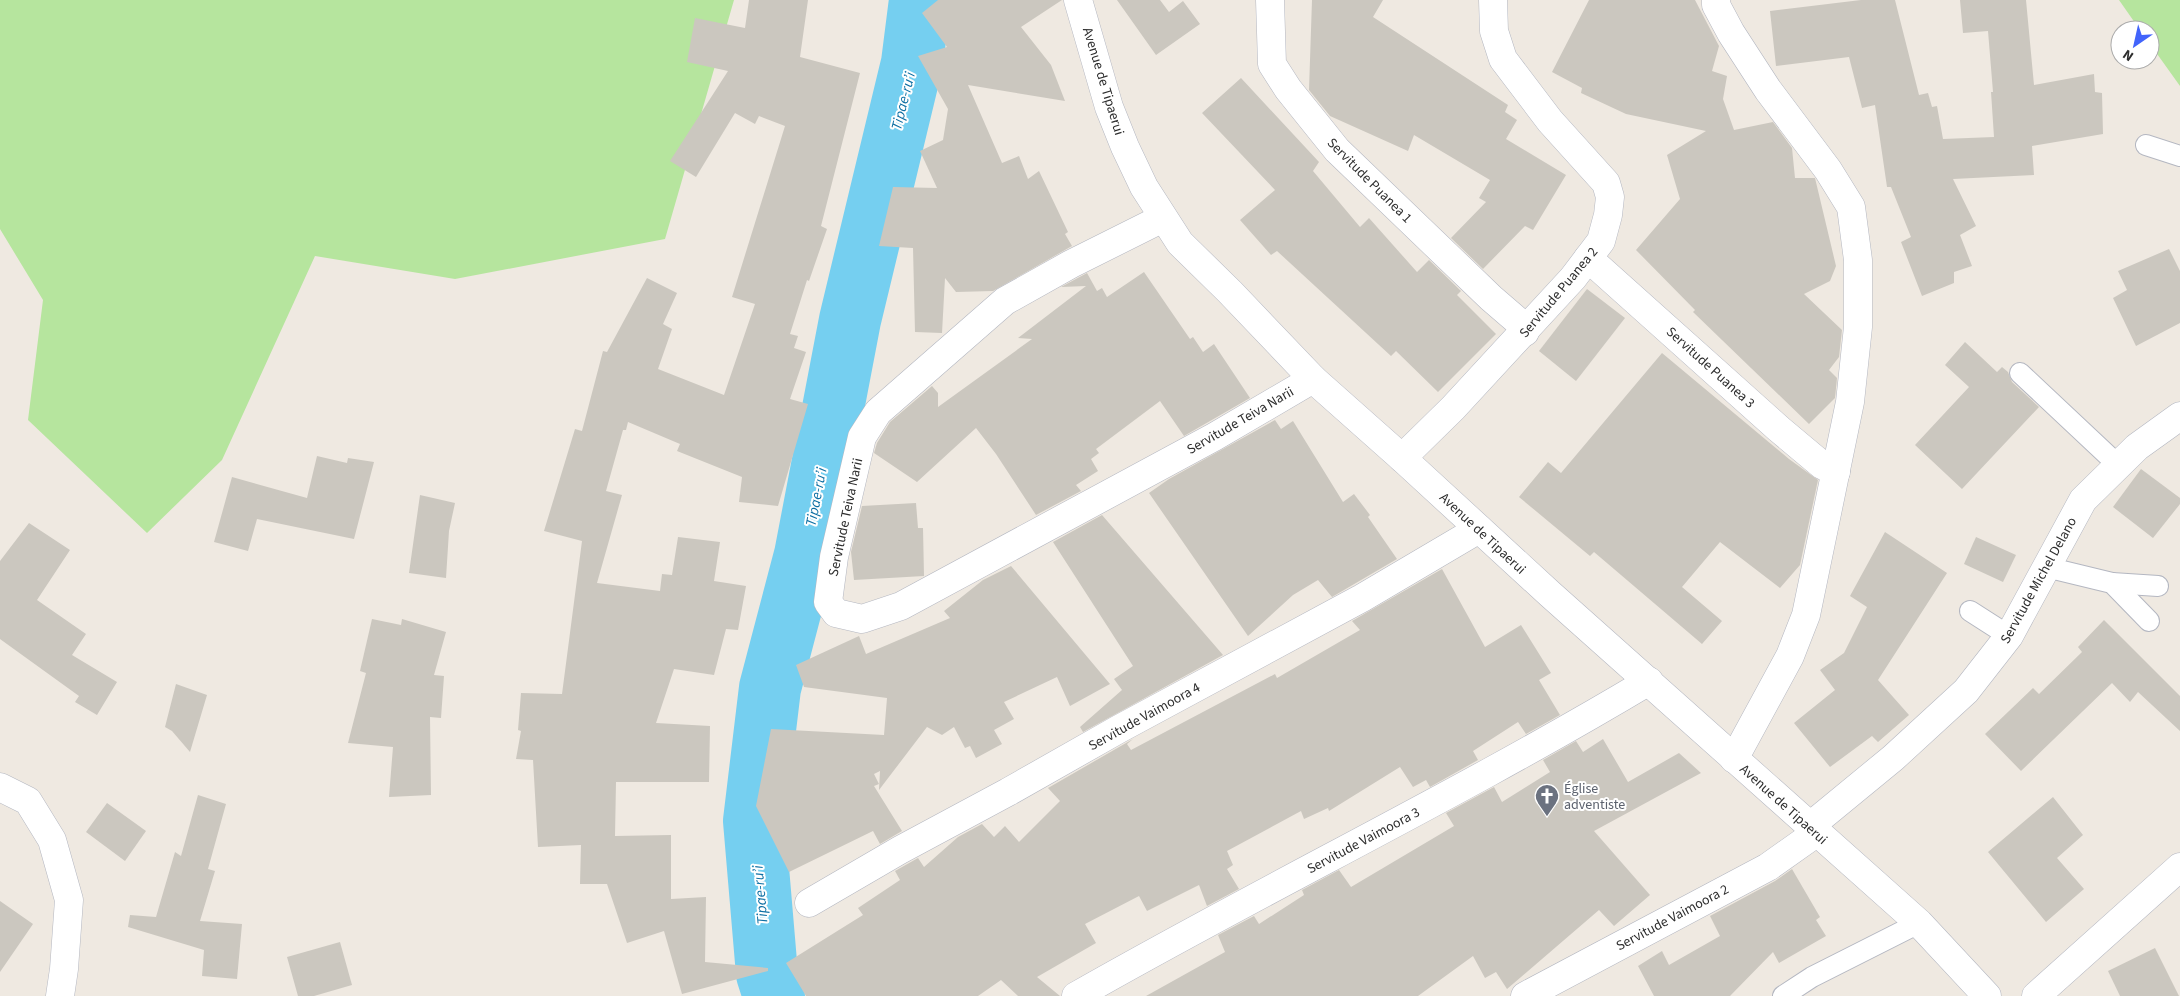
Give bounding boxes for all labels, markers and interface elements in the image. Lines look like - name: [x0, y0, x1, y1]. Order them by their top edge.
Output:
- north arrow: [2110, 20, 2160, 70]
- street label: Avenue de Tipaerui: [1077, 25, 1129, 138]
- text: N: [2119, 44, 2138, 66]
- water label: Tipae-ru’i: [886, 69, 921, 132]
- street label: Servitude Puanea 1: [1322, 134, 1416, 228]
- street label: Servitude Puanea 2: [1515, 243, 1603, 342]
- street label: Servitude Puanea 3: [1662, 322, 1759, 413]
- street label: Servitude Teiva Narii: [1183, 382, 1298, 460]
- street label: Servitude Teiva Narii: [824, 456, 868, 578]
- water label: Tipae-ru’i: [801, 466, 833, 528]
- street label: Avenue de Tipaerui: [1435, 488, 1530, 579]
- street label: Servitude Michel Delano: [1996, 514, 2082, 647]
- street label: Servitude Vaimoora 4: [1085, 678, 1204, 756]
- street label: Avenue de Tipaerui: [1735, 760, 1832, 850]
- place label: Église adventiste: [1564, 779, 1625, 815]
- church icon: Église adventiste: [1534, 783, 1560, 817]
- street label: Servitude Vaimoora 3: [1304, 803, 1423, 879]
- water label: Tipae-ru’i: [747, 864, 774, 925]
- street label: Servitude Vaimoora 2: [1613, 880, 1732, 956]

